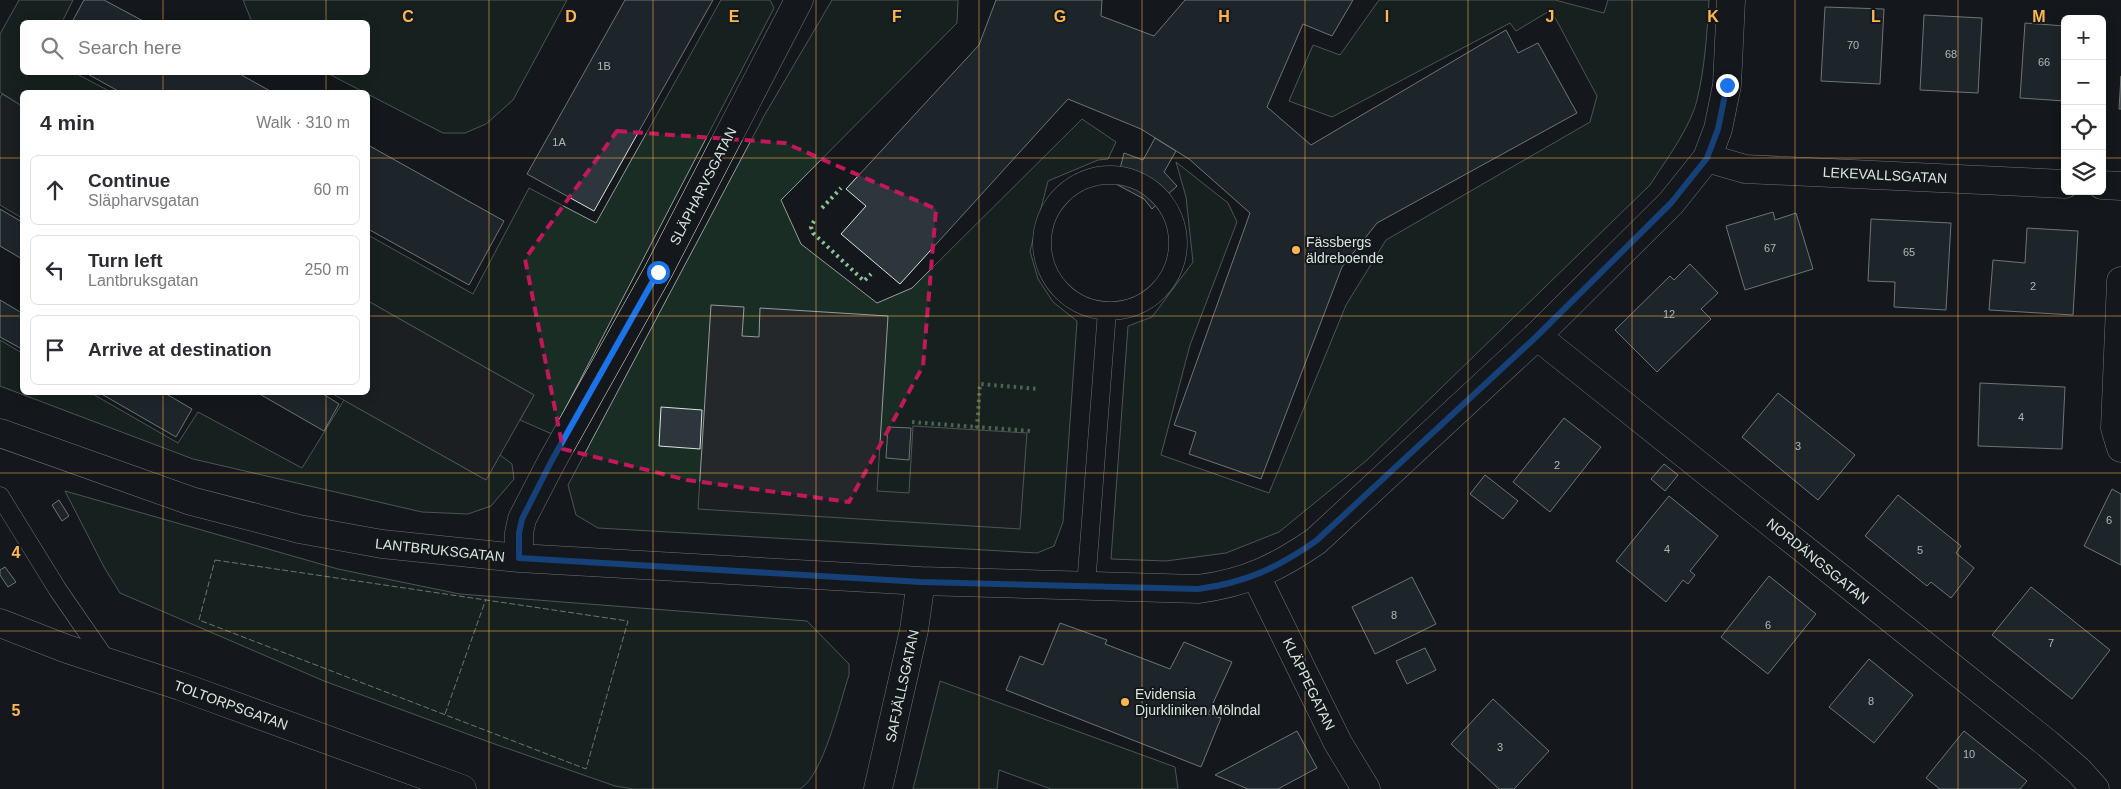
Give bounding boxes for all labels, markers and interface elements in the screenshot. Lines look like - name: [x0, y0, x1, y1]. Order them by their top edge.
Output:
- text: C: [402, 8, 414, 25]
- text: D: [565, 8, 577, 25]
- text: E: [729, 8, 740, 25]
- text: F: [892, 8, 902, 25]
- text: G: [1054, 8, 1066, 25]
- text: H: [1218, 8, 1230, 25]
- text: I: [1385, 8, 1389, 25]
- text: J: [1546, 8, 1554, 25]
- text: K: [1707, 8, 1719, 25]
- text: L: [1871, 8, 1881, 25]
- text: M: [2032, 8, 2046, 25]
- map controls: [2061, 15, 2106, 195]
- button: +: [2061, 15, 2106, 60]
- search box: [20, 20, 370, 75]
- icon: search: [38, 34, 66, 62]
- text: Search here: [78, 37, 182, 58]
- house number: 70: [1847, 39, 1859, 51]
- house number: 68: [1945, 48, 1957, 60]
- house number: 66: [2038, 56, 2050, 68]
- house number: 1B: [597, 60, 611, 72]
- button: −: [2061, 60, 2106, 105]
- route end: [1716, 74, 1739, 97]
- button: locate: [2061, 105, 2106, 150]
- text: 4 min: [40, 111, 95, 134]
- text: Walk · 310 m: [256, 114, 350, 131]
- street label: SLÄPHARVSGATAN: [666, 124, 740, 248]
- house number: 1A: [552, 136, 566, 148]
- button: layers: [2061, 150, 2106, 195]
- street label: LEKEVALLSGATAN: [1822, 164, 1948, 186]
- text: Continue: [88, 170, 170, 191]
- icon: ahead: [41, 176, 69, 204]
- text: 60 m: [313, 181, 349, 198]
- text: Släpharvsgatan: [88, 192, 199, 209]
- place label: Fässbergs äldreboende: [1306, 234, 1384, 266]
- house number: 67: [1764, 242, 1776, 254]
- marker: Fässbergs äldreboende: [1290, 244, 1302, 256]
- house number: 65: [1903, 246, 1915, 258]
- text: Turn left: [88, 250, 163, 271]
- icon: left: [41, 256, 69, 284]
- text: 250 m: [305, 261, 349, 278]
- route start: [647, 261, 670, 284]
- text: Lantbruksgatan: [88, 272, 198, 289]
- house number: 2: [2030, 280, 2036, 292]
- house number: 12: [1663, 308, 1675, 320]
- icon: arrive: [41, 336, 69, 364]
- text: Arrive at destination: [88, 339, 272, 360]
- house number: 4: [2018, 411, 2024, 423]
- house number: 3: [1795, 440, 1801, 452]
- house number: 2: [1554, 459, 1560, 471]
- house number: 6: [2106, 514, 2112, 526]
- street label: NORDÄNGSGATAN: [1764, 515, 1872, 607]
- street label: LANTBRUKSGATAN: [374, 535, 506, 565]
- house number: 4: [1664, 543, 1670, 555]
- text: 4: [12, 544, 21, 561]
- house number: 5: [1917, 544, 1923, 556]
- house number: 8: [1391, 609, 1397, 621]
- house number: 6: [1765, 619, 1771, 631]
- street label: SAFJÄLLSGATAN: [882, 628, 922, 744]
- street label: KLÄPPEGATAN: [1280, 635, 1338, 733]
- house number: 7: [2048, 637, 2054, 649]
- street label: TOLTORPSGATAN: [172, 677, 290, 733]
- place label: Evidensia Djurkliniken Mölndal: [1135, 686, 1260, 718]
- house number: 8: [1868, 695, 1874, 707]
- marker: Evidensia Djurkliniken Mölndal: [1119, 696, 1131, 708]
- text: 5: [12, 702, 21, 719]
- house number: 3: [1497, 741, 1503, 753]
- house number: 10: [1963, 748, 1975, 760]

